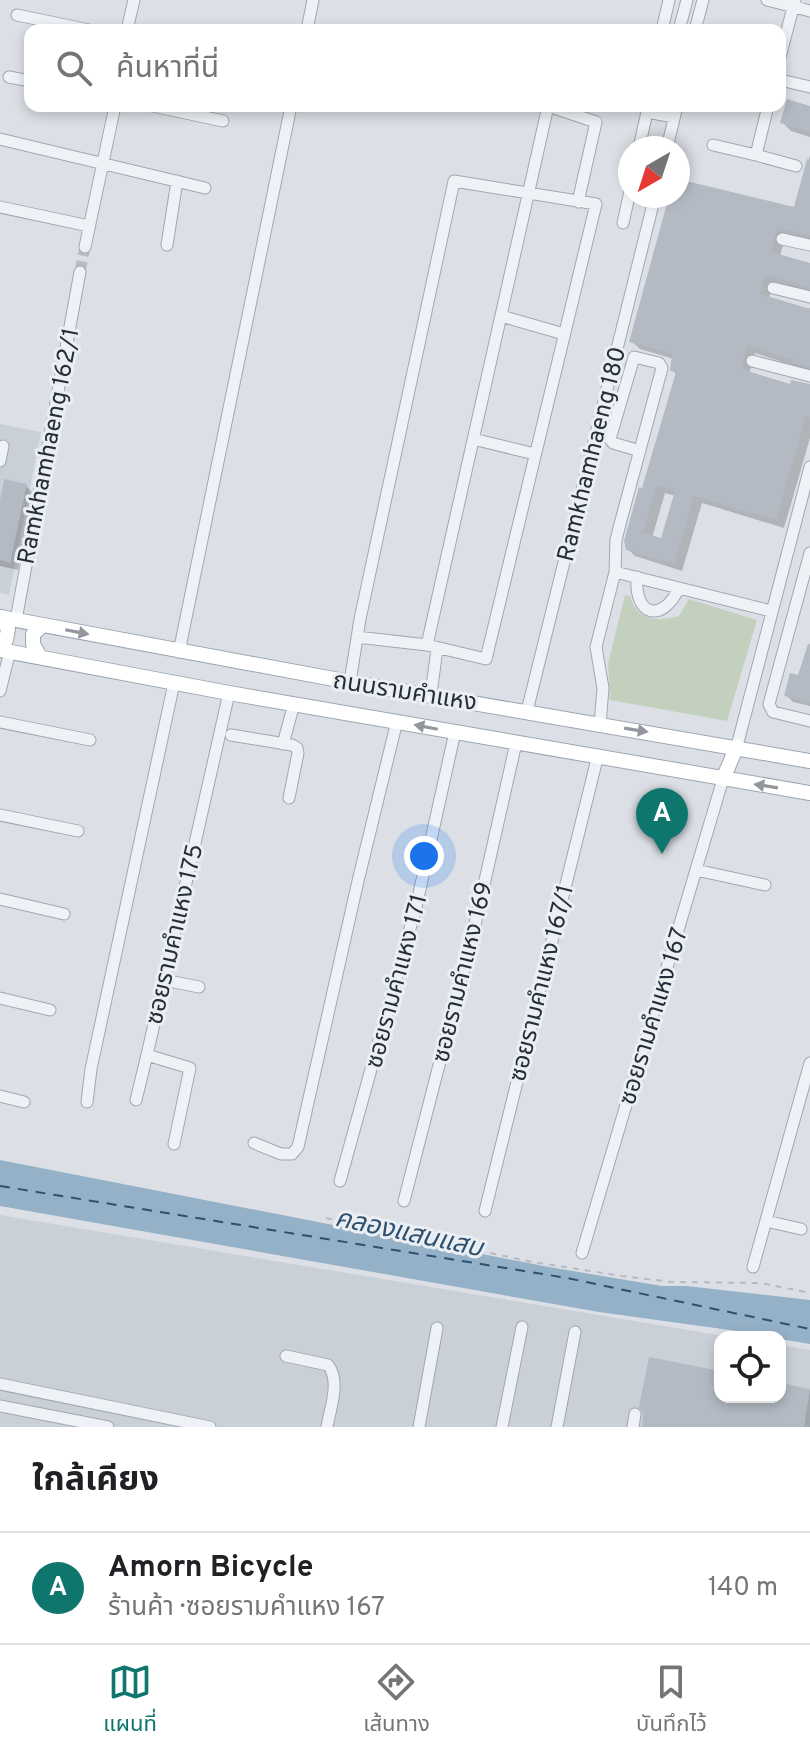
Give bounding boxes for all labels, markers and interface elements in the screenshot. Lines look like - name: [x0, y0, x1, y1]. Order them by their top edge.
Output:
- search box: [24, 24, 786, 112]
- icon: search: [52, 46, 96, 90]
- text: ค้นหาที่นี่: [116, 51, 219, 88]
- north arrow: [618, 136, 690, 208]
- street label: Ramkhamhaeng 162/1: [12, 326, 88, 567]
- street label: Ramkhamhaeng 180: [552, 344, 634, 565]
- one-way arrow: [64, 626, 89, 638]
- street label: ถนนรามคำแหง: [331, 667, 479, 719]
- one-way arrow: [413, 720, 438, 732]
- one-way arrow: [624, 725, 649, 737]
- one-way arrow: [754, 779, 779, 792]
- pin: A: [636, 788, 688, 854]
- your location: [404, 836, 444, 876]
- street label: ซอยรามคำแหง 175: [141, 841, 211, 1028]
- street label: ซอยรามคำแหง 169: [427, 879, 501, 1066]
- street label: ซอยรามคำแหง 167/1: [504, 882, 582, 1085]
- street label: ซอยรามคำแหง 171: [360, 891, 436, 1072]
- street label: ซอยรามคำแหง 167: [614, 924, 696, 1109]
- water label: คลองแสนแสบ: [332, 1203, 488, 1267]
- map controls: [714, 1331, 786, 1403]
- button: locate: [714, 1331, 786, 1403]
- text: ใกล้เคียง: [32, 1460, 159, 1503]
- text: Amorn Bicycle: [108, 1550, 314, 1587]
- text: A: [49, 1572, 67, 1605]
- text: 140 m: [708, 1572, 778, 1605]
- text: ร้านค้า · ซอยรามคำแหง 167: [108, 1592, 385, 1625]
- tab: แผนที่: [103, 1660, 157, 1741]
- tab: เส้นทาง: [363, 1660, 430, 1741]
- tab: บันทึกไว้: [636, 1660, 707, 1741]

